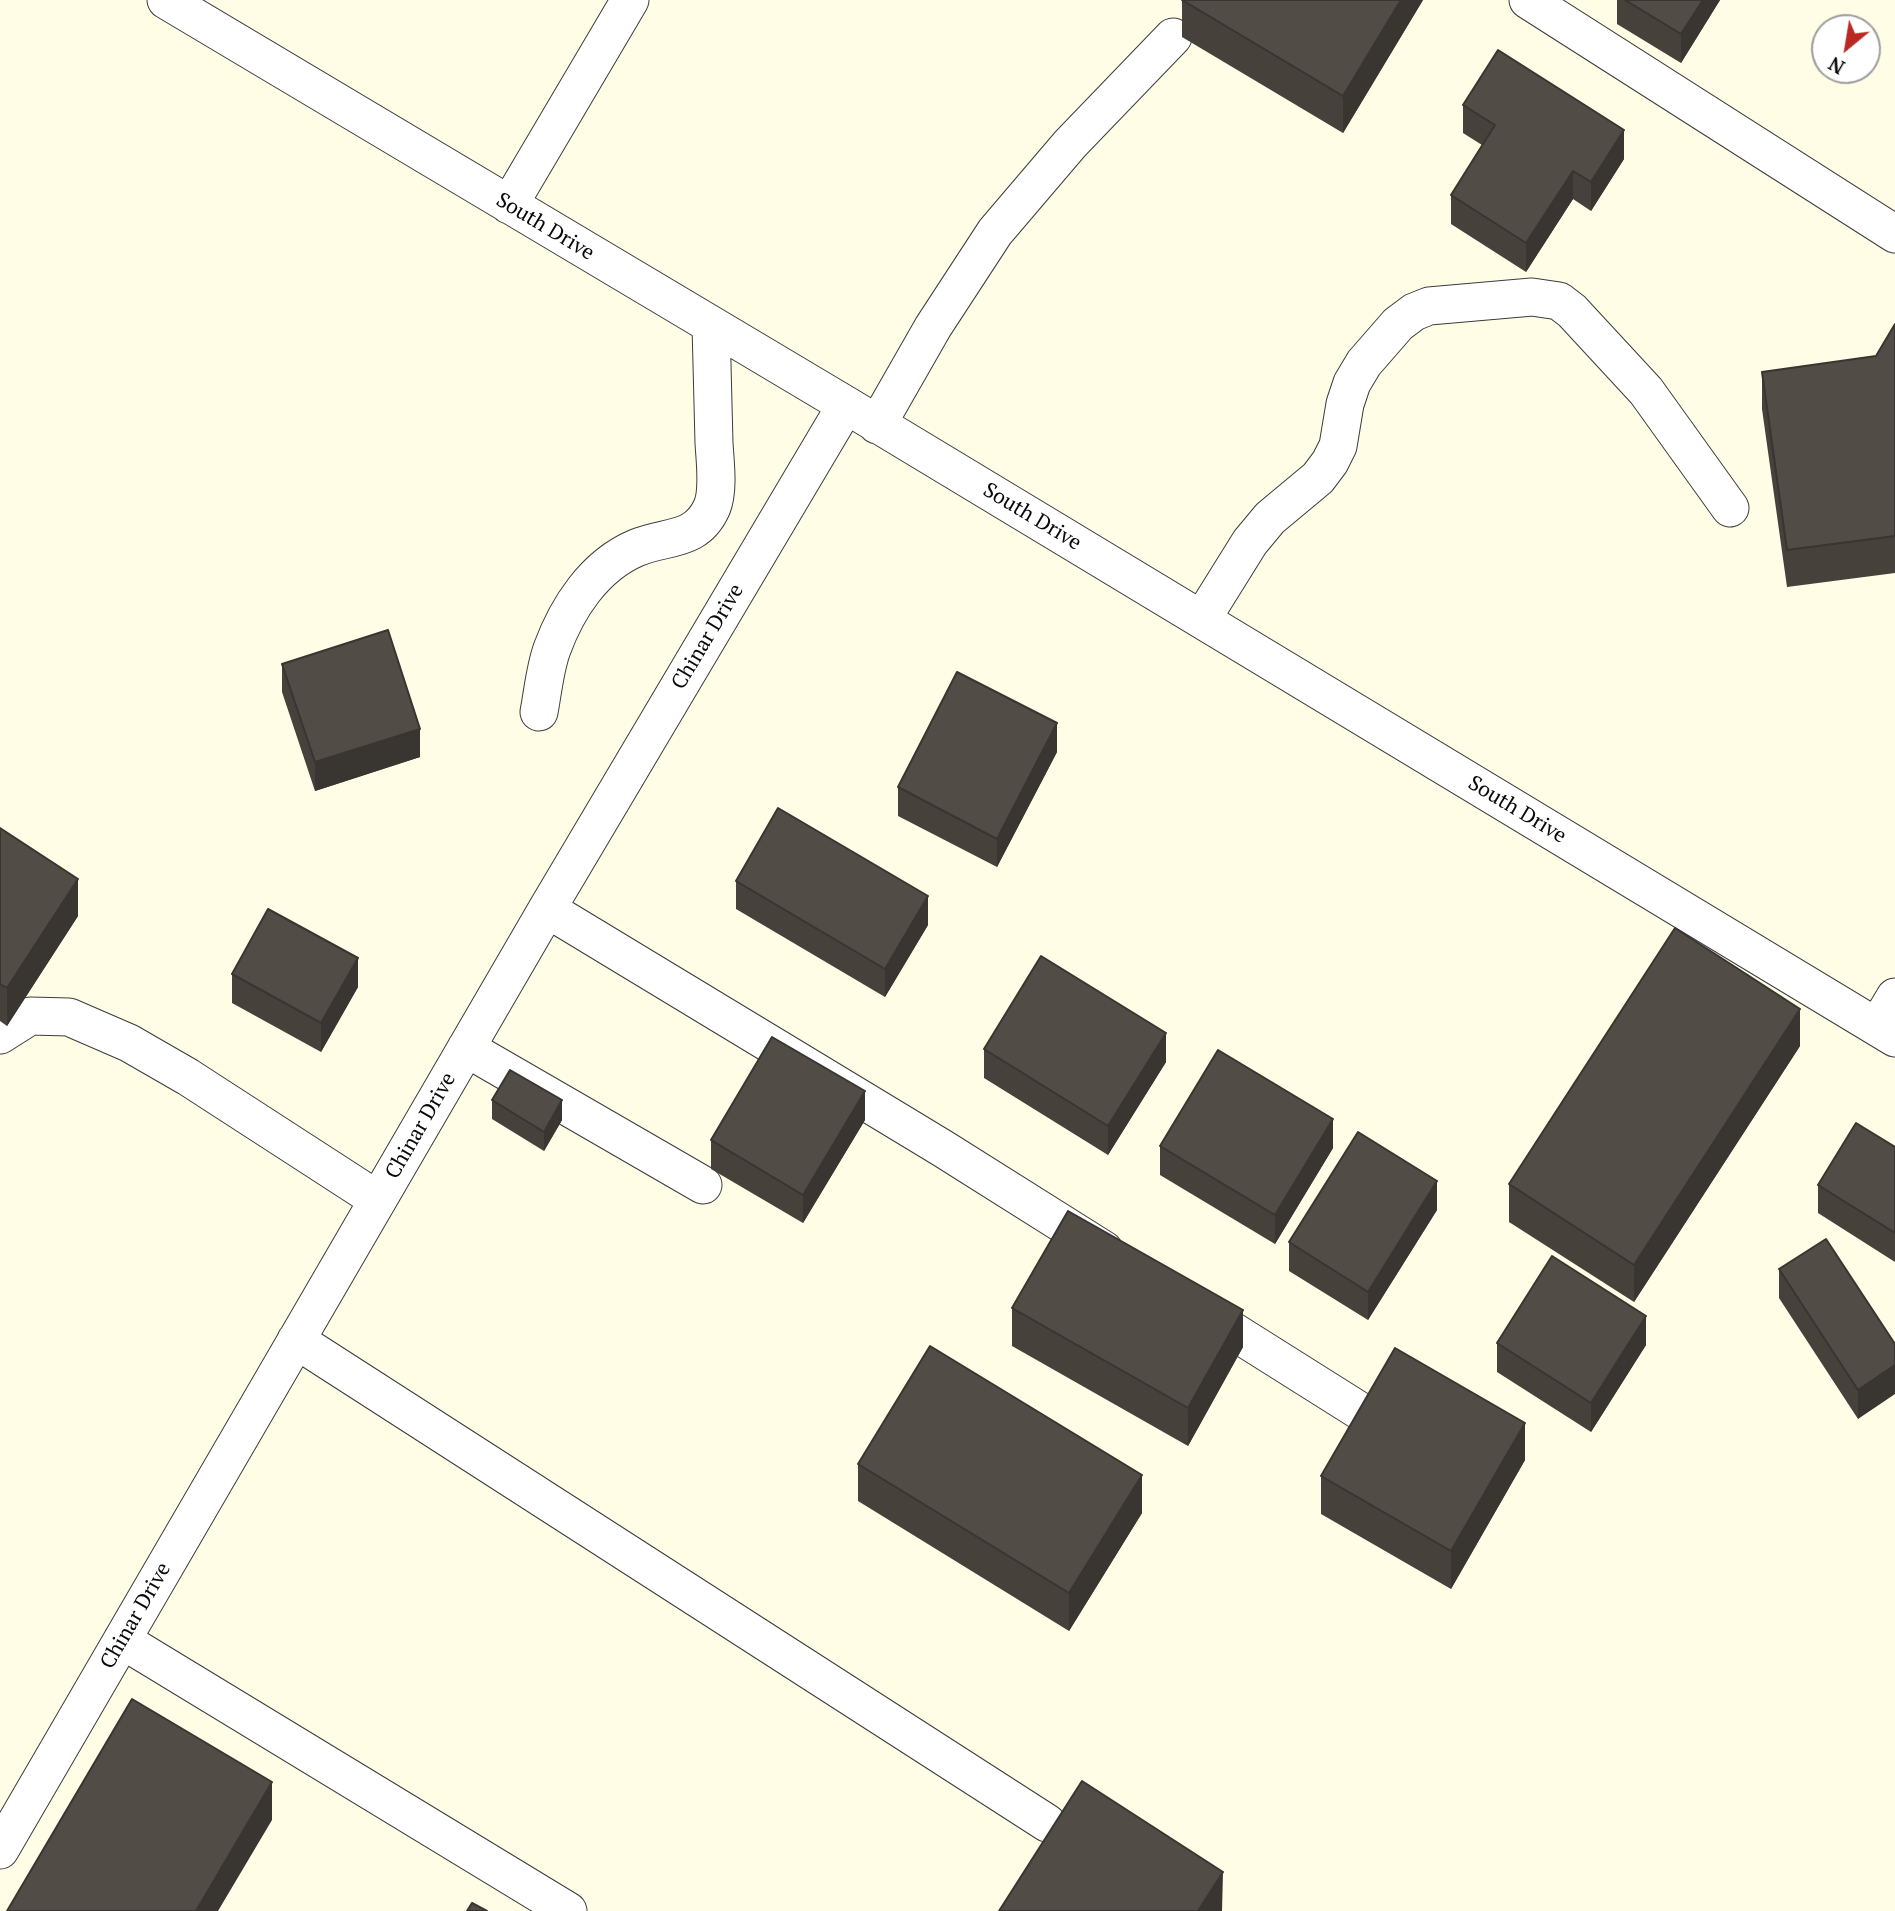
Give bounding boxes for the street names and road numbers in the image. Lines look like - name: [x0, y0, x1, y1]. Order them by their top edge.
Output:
- street label: South Drive: [491, 188, 599, 266]
- street label: South Drive: [978, 478, 1086, 556]
- street label: Chinar Drive: [667, 580, 749, 694]
- street label: South Drive: [1463, 771, 1571, 849]
- street label: Chinar Drive: [380, 1068, 462, 1184]
- street label: Chinar Drive: [95, 1558, 177, 1674]

